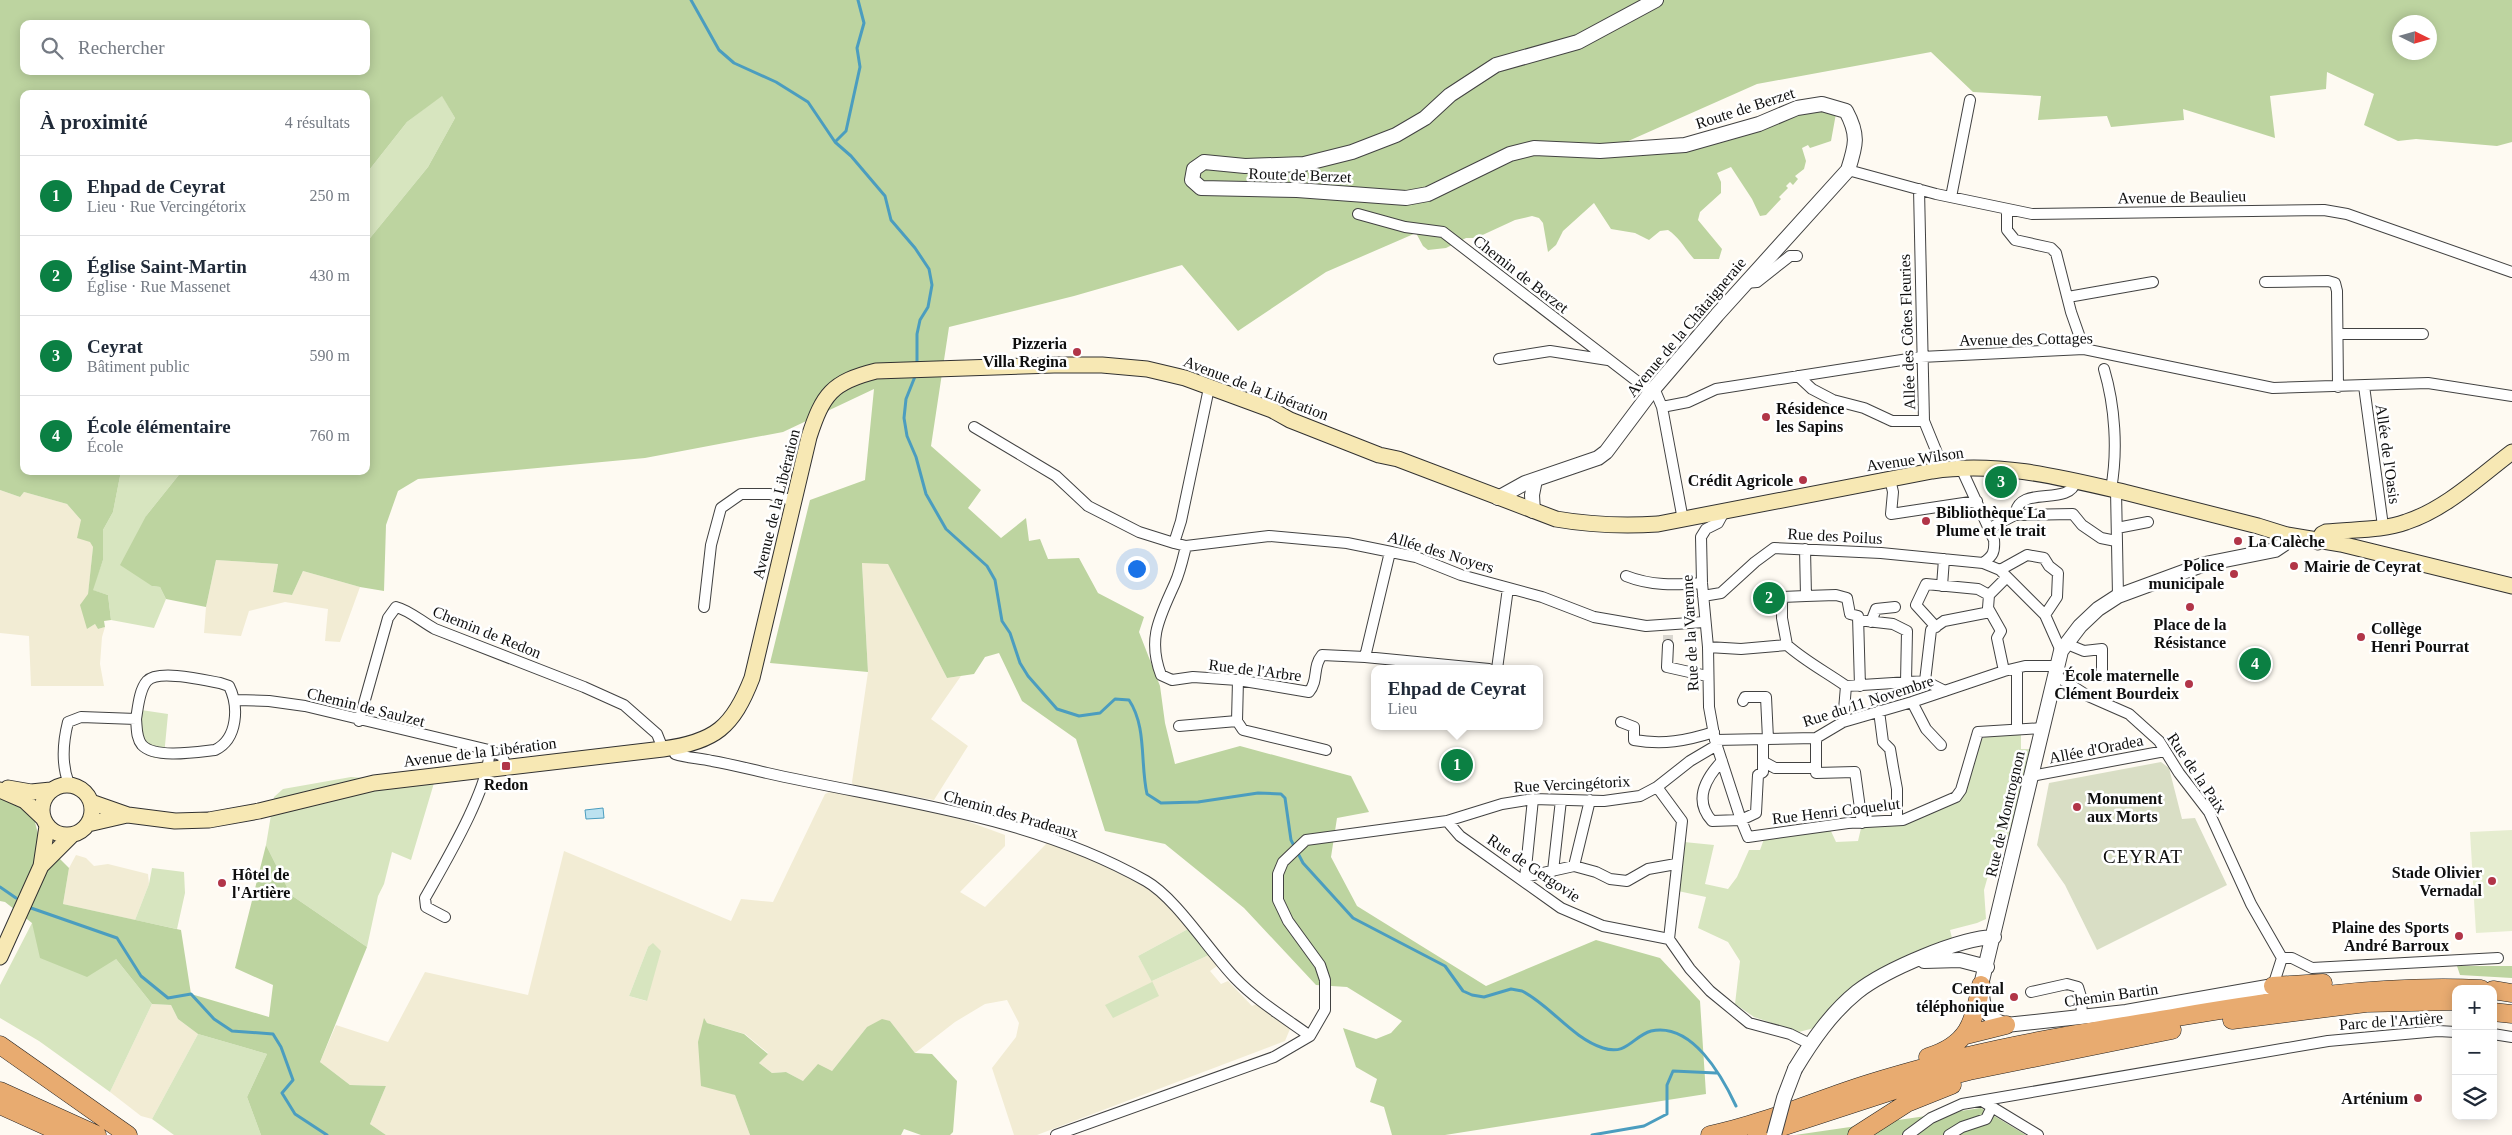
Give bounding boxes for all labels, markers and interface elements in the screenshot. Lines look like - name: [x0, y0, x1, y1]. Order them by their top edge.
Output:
- north arrow: [2392, 15, 2437, 60]
- search box: [20, 20, 370, 75]
- icon: search: [38, 34, 66, 62]
- text: Rechercher: [78, 37, 165, 58]
- street label: Route de Berzet: [1693, 84, 1797, 132]
- text: À proximité: [40, 110, 148, 134]
- text: 4 résultats: [285, 114, 350, 131]
- street label: Route de Berzet: [1248, 165, 1352, 185]
- text: Ehpad de Ceyrat: [87, 176, 225, 197]
- text: 1: [52, 187, 60, 204]
- text: 250 m: [310, 187, 350, 204]
- street label: Avenue de Beaulieu: [2118, 187, 2246, 207]
- text: Lieu · Rue Vercingétorix: [87, 198, 246, 215]
- street label: Chemin de Berzet: [1470, 232, 1572, 317]
- street label: Avenue de la Châtaigneraie: [1623, 254, 1750, 401]
- street label: Allée des Côtes Fleuries: [1896, 254, 1918, 410]
- text: Église Saint-Martin: [87, 256, 247, 277]
- text: 2: [52, 267, 60, 284]
- text: 430 m: [310, 267, 350, 284]
- text: Église · Rue Massenet: [87, 278, 231, 295]
- street label: Avenue des Cottages: [1959, 329, 2093, 350]
- place label: Pizzeria Villa Regina: [983, 335, 1067, 371]
- text: Ceyrat: [87, 336, 143, 357]
- marker: Pizzeria Villa Regina: [1071, 346, 1083, 358]
- text: 3: [52, 347, 60, 364]
- text: 590 m: [310, 347, 350, 364]
- street label: Avenue de la Libération: [1181, 352, 1331, 424]
- text: Bâtiment public: [87, 358, 190, 375]
- place label: Résidence les Sapins: [1776, 400, 1844, 436]
- street label: Allée de l'Oasis: [2373, 403, 2403, 505]
- marker: Résidence les Sapins: [1760, 411, 1772, 423]
- text: École élémentaire: [87, 416, 231, 437]
- text: 4: [52, 427, 60, 444]
- text: 760 m: [310, 427, 350, 444]
- street label: Avenue de la Libération: [749, 427, 803, 581]
- text: École: [87, 438, 123, 455]
- street label: Avenue Wilson: [1865, 444, 1965, 474]
- pin: 3: [1985, 463, 2017, 501]
- place label: Crédit Agricole: [1688, 472, 1793, 490]
- marker: Crédit Agricole: [1797, 474, 1809, 486]
- place label: Bibliothèque La Plume et le trait: [1936, 504, 2046, 539]
- marker: Bibliothèque La Plume et le trait: [1920, 515, 1932, 527]
- street label: Rue des Poilus: [1787, 525, 1883, 547]
- street label: Allée des Noyers: [1386, 528, 1496, 577]
- place label: La Calèche: [2248, 533, 2325, 550]
- marker: La Calèche: [2232, 535, 2244, 547]
- your location: [1124, 556, 1150, 582]
- place label: Police municipale: [2148, 557, 2224, 593]
- place label: Mairie de Ceyrat: [2304, 558, 2422, 576]
- marker: Mairie de Ceyrat: [2288, 560, 2300, 572]
- marker: Police municipale: [2228, 568, 2240, 580]
- street label: Rue de la Varenne: [1678, 574, 1702, 692]
- pin: 2: [1753, 579, 1785, 617]
- marker: Place de la Résistance: [2184, 601, 2196, 613]
- street label: Chemin de Redon: [430, 602, 544, 662]
- place label: Place de la Résistance: [2154, 616, 2226, 651]
- place label: Collège Henri Pourrat: [2371, 620, 2470, 655]
- marker: Collège Henri Pourrat: [2355, 631, 2367, 643]
- pin: 4: [2239, 645, 2271, 683]
- street label: Rue de l'Arbre: [1208, 656, 1302, 684]
- popup: [1371, 665, 1543, 730]
- place label: École maternelle Clément Bourdeix: [2054, 666, 2179, 702]
- street label: Rue du 11 Novembre: [1800, 672, 1936, 730]
- text: Ehpad de Ceyrat: [1388, 678, 1526, 699]
- marker: École maternelle Clément Bourdeix: [2183, 678, 2195, 690]
- street label: Chemin de Saulzet: [305, 684, 427, 730]
- text: Lieu: [1388, 700, 1417, 717]
- street label: Rue de la Paix: [2164, 730, 2230, 816]
- street label: Allée d'Oradea: [2047, 732, 2145, 766]
- street label: Avenue de la Libération: [403, 734, 557, 770]
- pin: 1: [1441, 746, 1473, 784]
- street label: Rue de Montrognon: [1982, 749, 2029, 879]
- marker: Redon: [500, 760, 512, 772]
- street label: Rue Vercingétorix: [1513, 772, 1631, 797]
- place label: Redon: [484, 776, 528, 793]
- street label: Chemin des Pradeaux: [942, 787, 1080, 841]
- place label: Monument aux Morts: [2087, 790, 2163, 825]
- street label: Rue Henri Coquelut: [1771, 795, 1902, 828]
- marker: Monument aux Morts: [2071, 801, 2083, 813]
- street label: Rue de Gergovie: [1484, 831, 1584, 906]
- district label: CEYRAT: [2103, 846, 2183, 867]
- place label: Stade Olivier Vernadal: [2392, 864, 2483, 899]
- place label: Hôtel de l'Artière: [232, 866, 290, 901]
- marker: Stade Olivier Vernadal: [2486, 875, 2498, 887]
- marker: Hôtel de l'Artière: [216, 877, 228, 889]
- place label: Plaine des Sports André Barroux: [2332, 919, 2449, 954]
- marker: Plaine des Sports André Barroux: [2453, 930, 2465, 942]
- place label: Central téléphonique: [1916, 980, 2005, 1016]
- street label: Chemin Bartin: [2063, 980, 2159, 1010]
- map controls: [2452, 985, 2497, 1120]
- button: +: [2452, 985, 2497, 1030]
- marker: Central téléphonique: [2008, 991, 2020, 1003]
- street label: Parc de l'Artière: [2338, 1009, 2444, 1033]
- button: −: [2452, 1030, 2497, 1075]
- button: layers: [2452, 1075, 2497, 1120]
- place label: Arténium: [2341, 1090, 2409, 1107]
- marker: Arténium: [2412, 1092, 2424, 1104]

